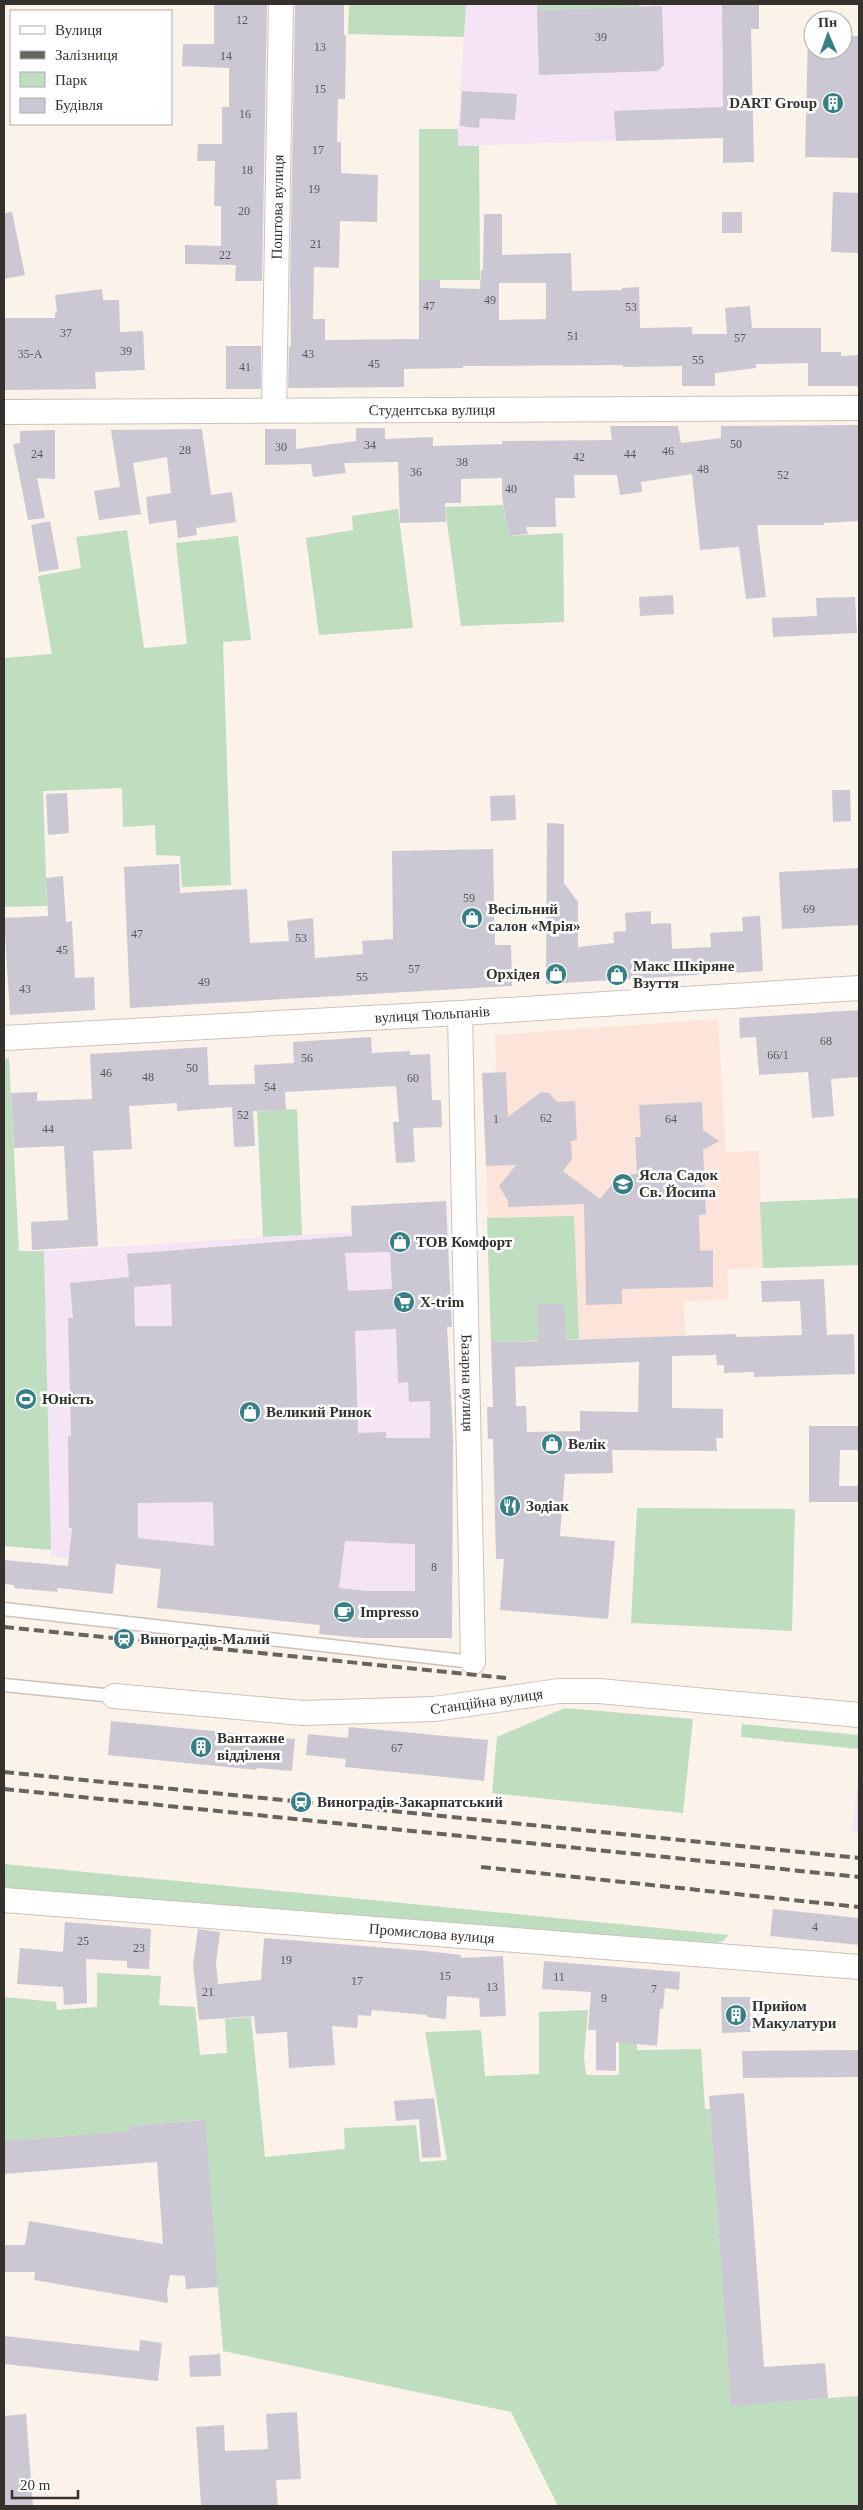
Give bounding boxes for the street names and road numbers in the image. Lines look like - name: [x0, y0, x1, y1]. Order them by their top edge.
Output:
- street label: Поштова вулиця: [269, 154, 286, 260]
- street label: Студентська вулиця: [369, 402, 495, 418]
- street label: вулиця Тюльпанів: [374, 1003, 490, 1026]
- street label: Базарна вулиця: [458, 1334, 476, 1432]
- street label: Станційна вулиця: [429, 1685, 544, 1717]
- street label: Промислова вулиця: [368, 1921, 495, 1946]

